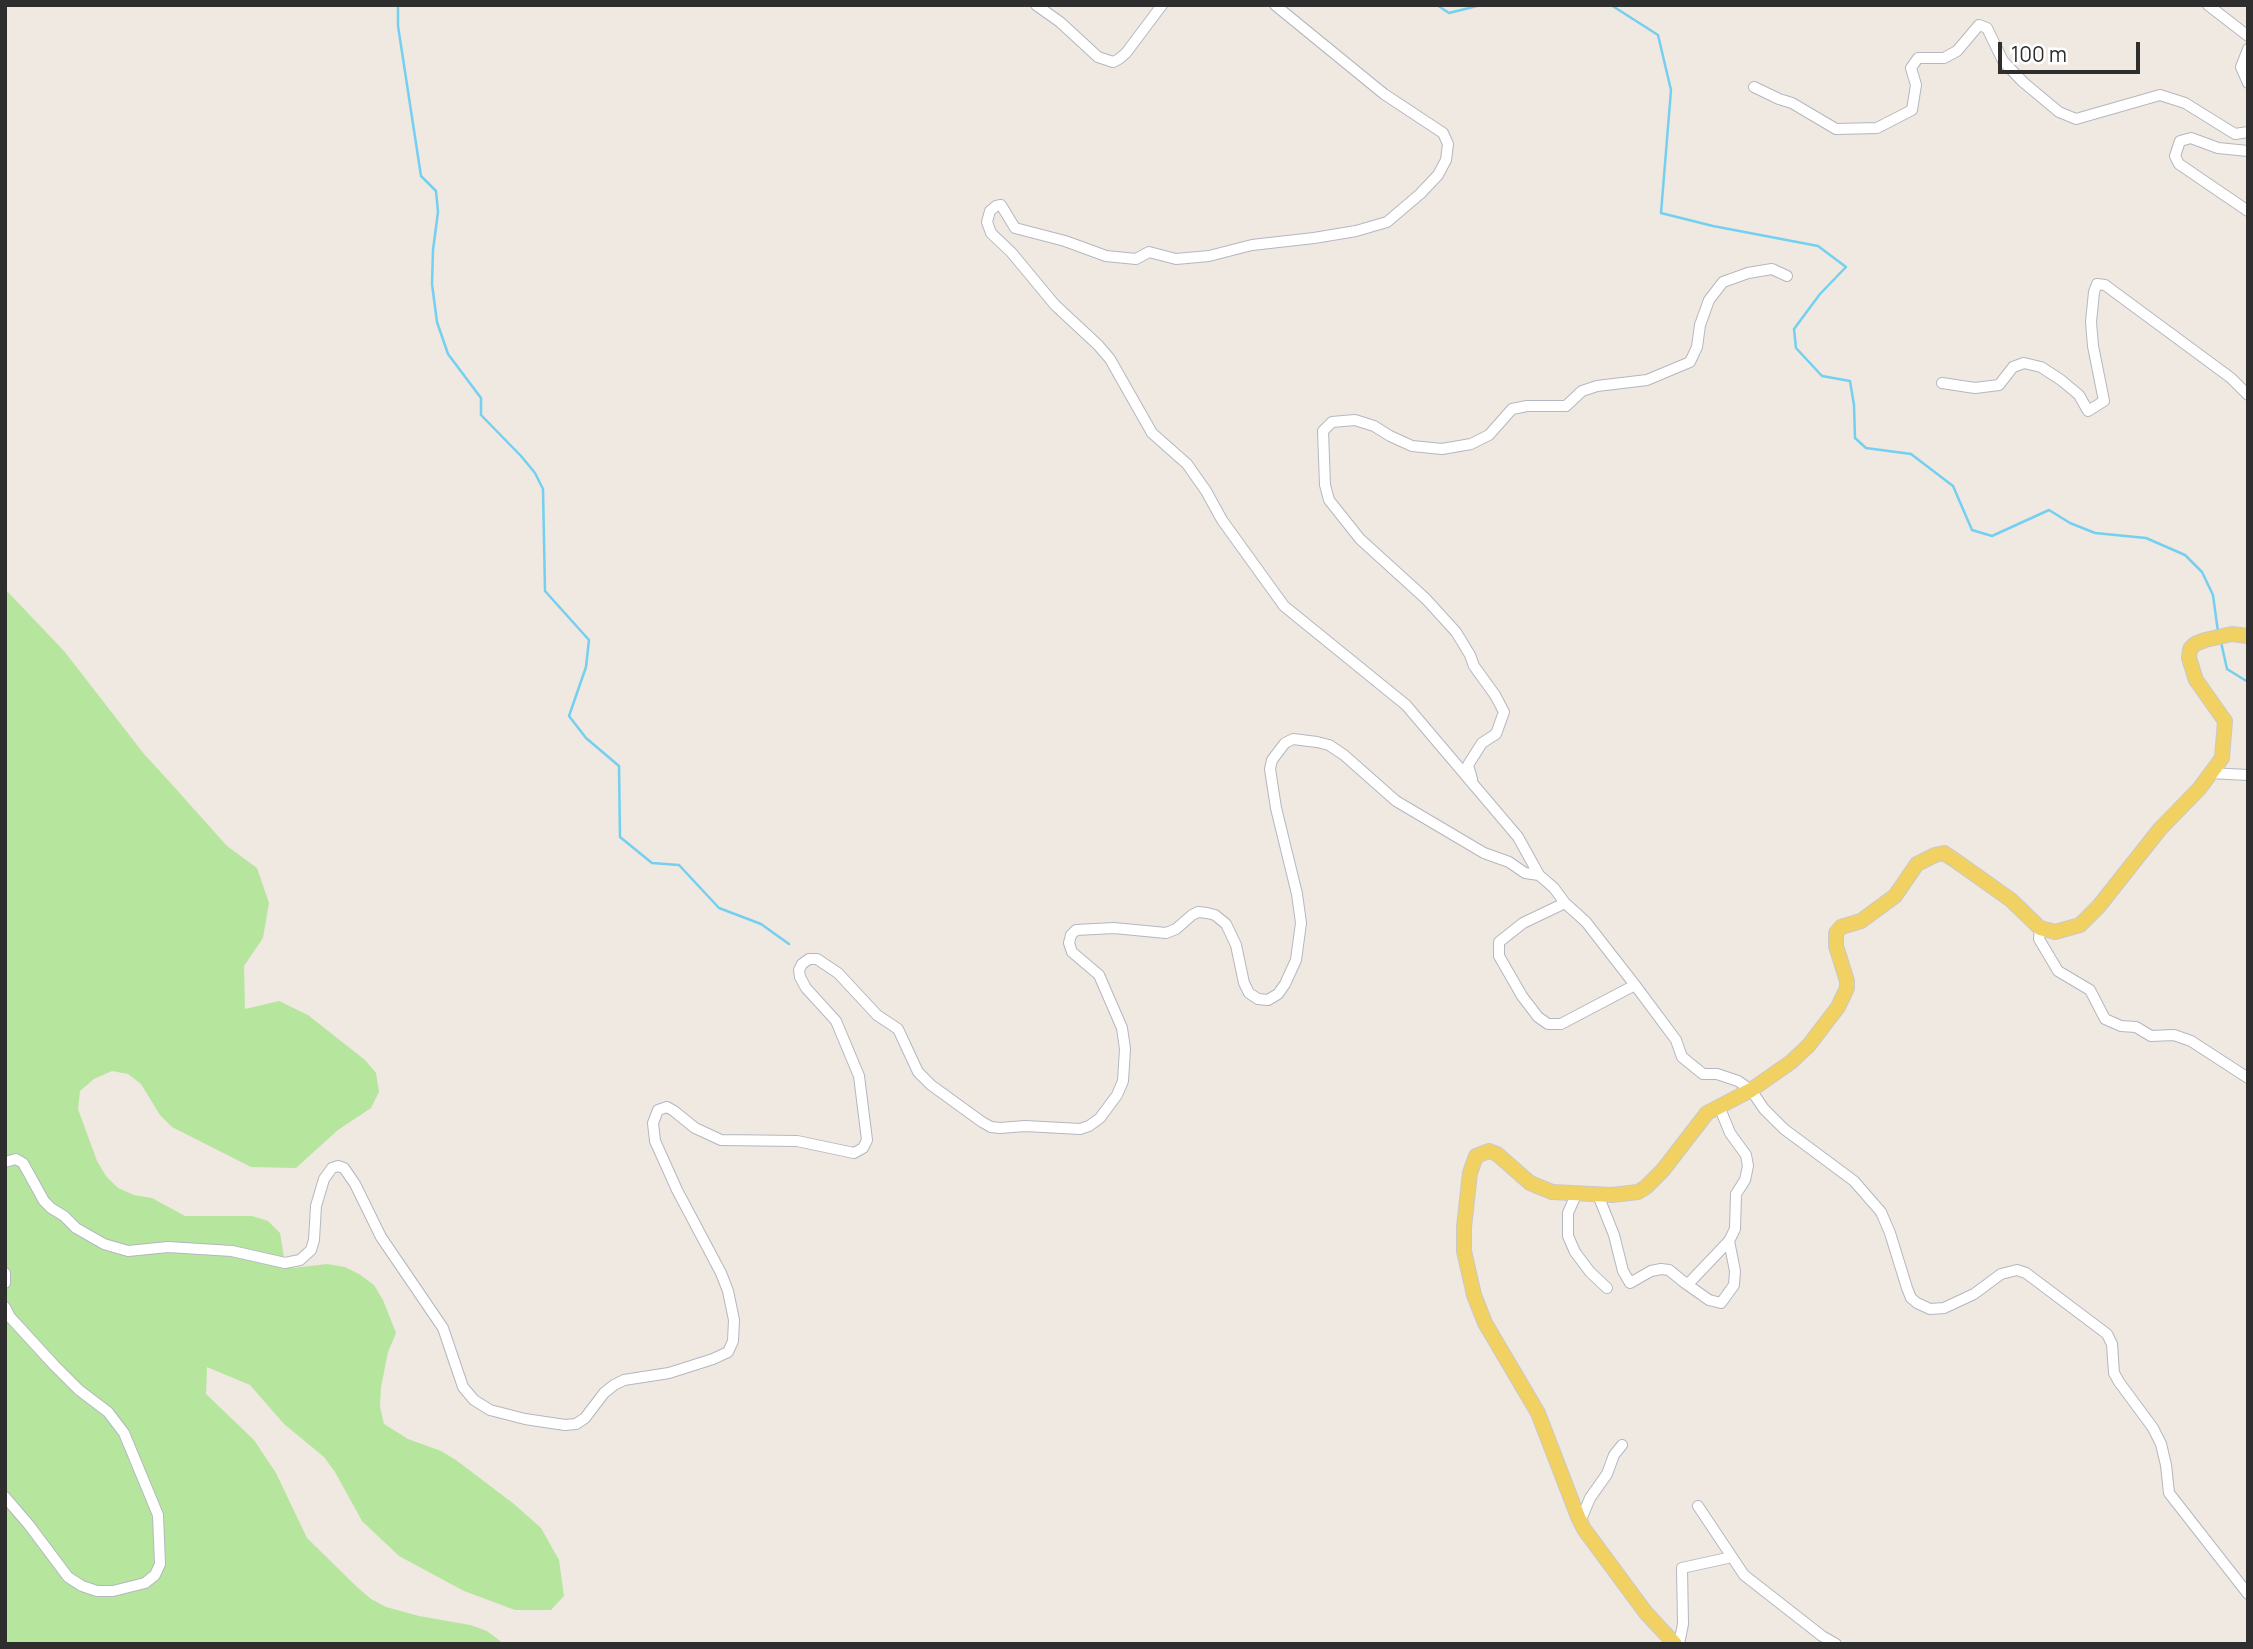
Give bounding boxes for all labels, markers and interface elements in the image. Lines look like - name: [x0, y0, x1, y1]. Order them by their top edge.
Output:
- scale bar: [2001, 28, 2143, 72]
- text: 100 m: [2011, 40, 2067, 68]

